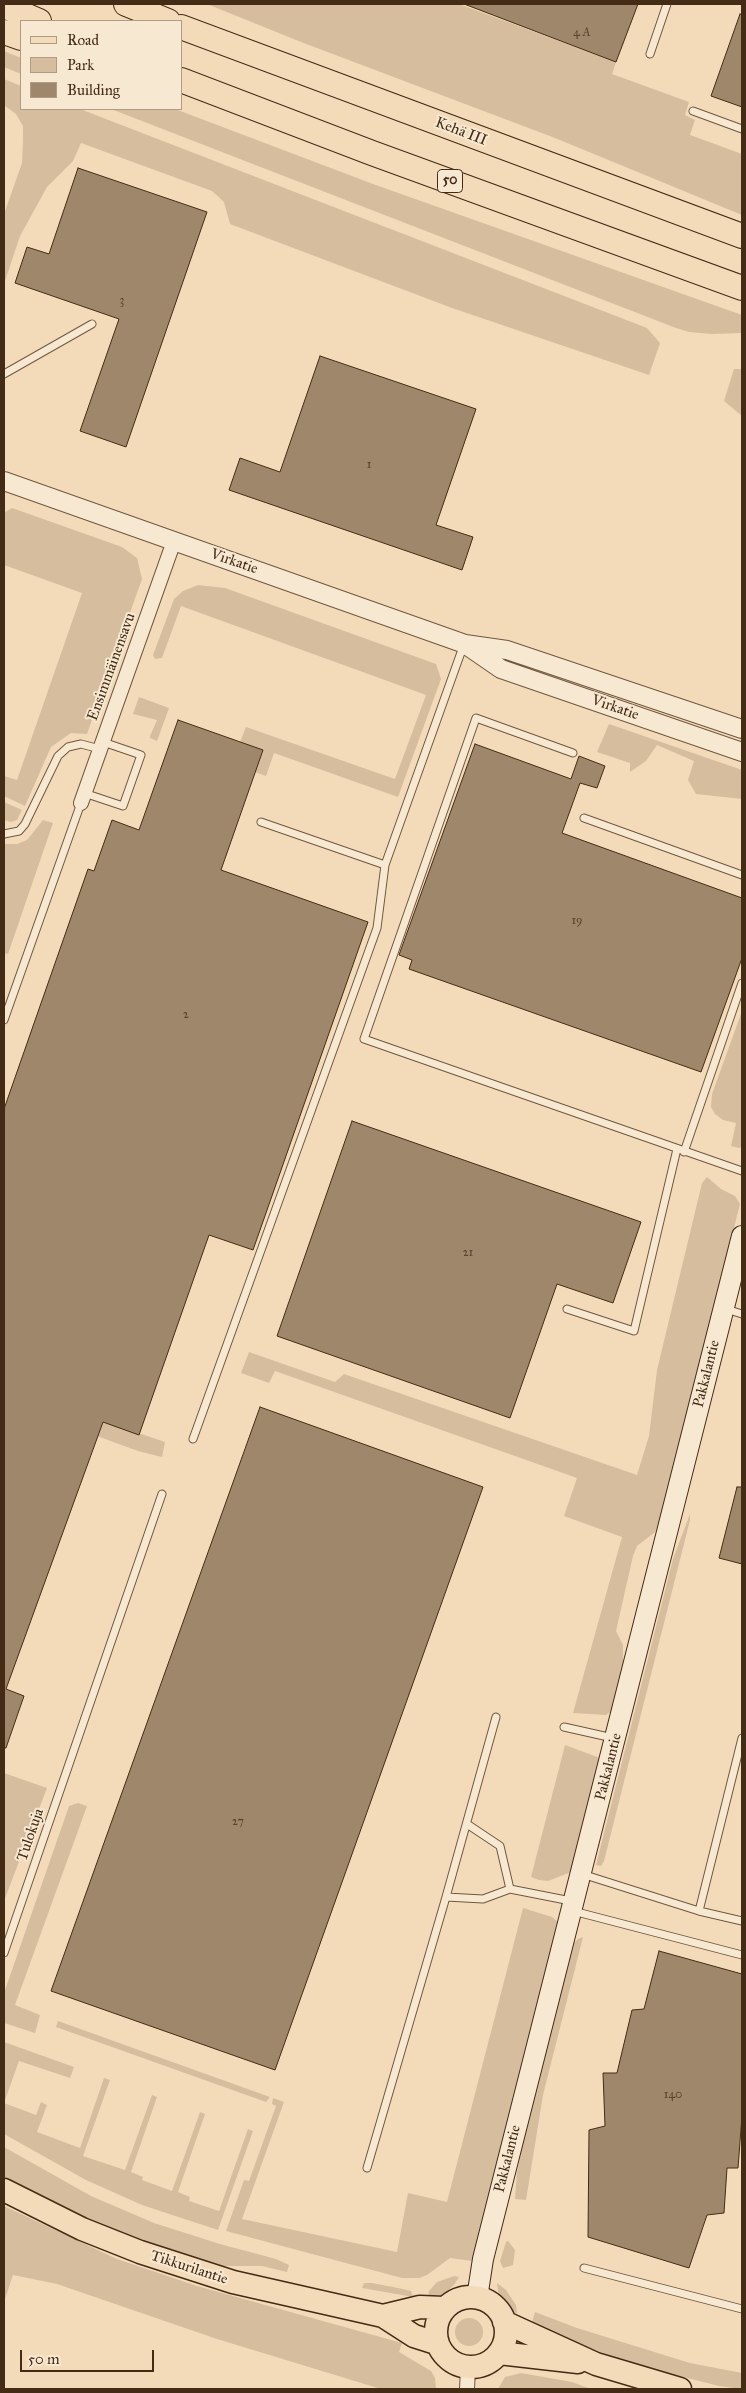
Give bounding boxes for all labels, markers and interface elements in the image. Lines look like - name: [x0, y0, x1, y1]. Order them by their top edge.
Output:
- legend: [20, 20, 182, 110]
- house number: 4 A: [573, 26, 591, 40]
- text: Road: [67, 31, 99, 49]
- text: Park: [67, 56, 94, 74]
- text: Building: [67, 81, 120, 99]
- street label: Kehä III: [433, 114, 489, 150]
- road number: 50: [438, 170, 462, 192]
- house number: 3: [120, 294, 124, 308]
- house number: 1: [367, 458, 371, 472]
- street label: Virkatie: [208, 546, 260, 578]
- street label: Ensimmäinensavu: [84, 611, 140, 723]
- street label: Virkatie: [589, 692, 641, 724]
- house number: 19: [571, 914, 583, 928]
- house number: 2: [183, 1008, 189, 1022]
- house number: 21: [463, 1246, 473, 1260]
- street label: Pakkalantie: [690, 1338, 724, 1410]
- street label: Pakkalantie: [592, 1731, 626, 1803]
- street label: Tulokuja: [14, 1806, 48, 1864]
- house number: 27: [232, 1815, 244, 1829]
- house number: 140: [664, 2088, 682, 2102]
- street label: Pakkalantie: [491, 2123, 525, 2195]
- street label: Tikkurilantie: [148, 2247, 230, 2289]
- scale bar: [22, 2340, 156, 2372]
- text: 50 m: [28, 2350, 60, 2368]

